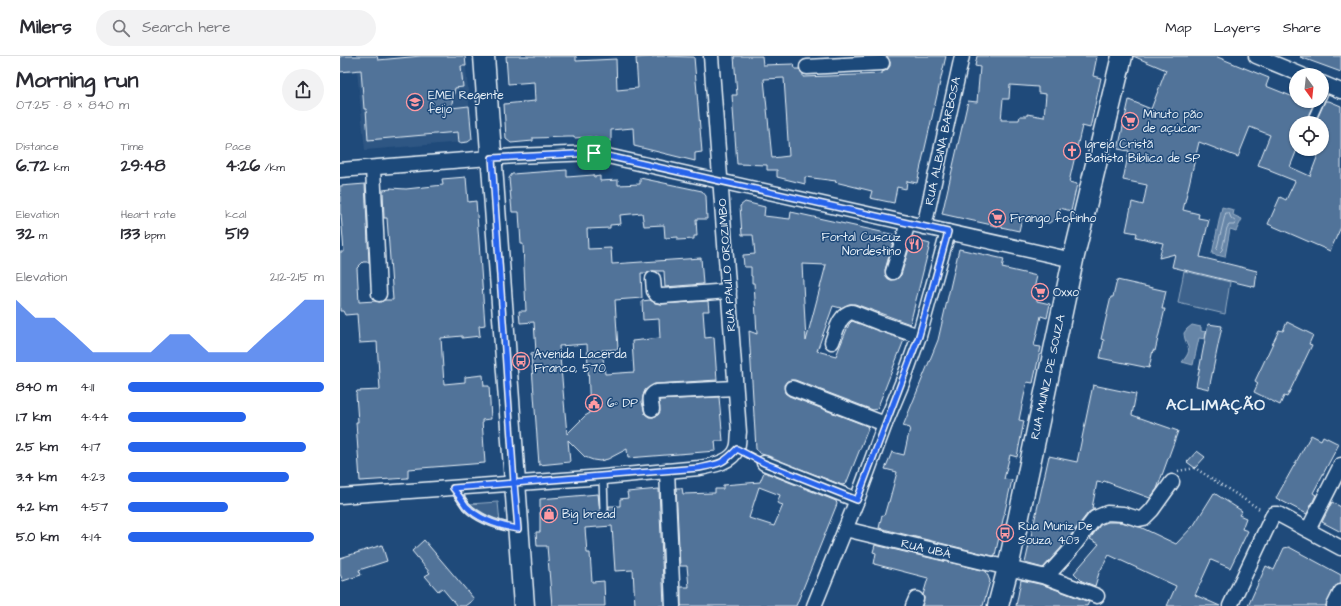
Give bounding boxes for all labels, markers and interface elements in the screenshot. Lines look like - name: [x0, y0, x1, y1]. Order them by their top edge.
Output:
- search box: [96, 10, 376, 46]
- text: Milers: [20, 14, 72, 41]
- icon: search: [110, 17, 132, 39]
- text: Search here: [142, 17, 230, 38]
- text: Map: [1165, 18, 1192, 38]
- text: Layers: [1214, 18, 1261, 38]
- text: Share: [1283, 18, 1321, 38]
- text: Morning run: [16, 65, 139, 96]
- north arrow: [1289, 68, 1329, 108]
- map controls: [1289, 68, 1329, 156]
- button: share: [282, 69, 324, 111]
- street label: RUA ALBINA BARBOSA: [921, 75, 965, 207]
- place label: EMEI Regente feijo: [428, 87, 504, 118]
- school or university icon: EMEI Regente feijo: [405, 92, 425, 112]
- text: 07:25 · 8 × 840 m: [16, 96, 129, 114]
- place label: Minuto pão de açúcar: [1143, 106, 1203, 137]
- supermarket icon: Minuto pão de açúcar: [1120, 111, 1140, 131]
- button: locate: [1289, 116, 1329, 156]
- pin: [577, 136, 611, 170]
- place label: Igreja Cristã Batista Bíblica de SP: [1085, 136, 1201, 167]
- text: Distance: [16, 139, 59, 154]
- text: Time: [121, 139, 144, 154]
- text: Pace: [225, 139, 251, 154]
- church icon: Igreja Cristã Batista Bíblica de SP: [1062, 141, 1082, 161]
- icon: arrive: [583, 142, 605, 164]
- text: 6.72: [16, 154, 49, 178]
- text: 29:48: [121, 154, 166, 178]
- text: 4:26: [225, 154, 260, 178]
- text: km: [49, 160, 69, 175]
- text: /km: [260, 160, 285, 175]
- street label: RUA PAULO OROZIMBO: [714, 198, 740, 332]
- text: Elevation: [16, 207, 59, 222]
- text: Heart rate: [121, 207, 176, 222]
- text: kcal: [225, 207, 246, 222]
- supermarket icon: Frango fofinho: [987, 208, 1007, 228]
- place label: Frango fofinho: [1010, 210, 1097, 228]
- text: 32: [16, 222, 34, 246]
- text: 133: [121, 222, 140, 246]
- text: 519: [225, 222, 249, 246]
- text: m: [34, 228, 47, 243]
- text: bpm: [140, 228, 165, 243]
- place label: Fortal Cuscuz Nordestino: [821, 229, 901, 260]
- restaurant icon: Fortal Cuscuz Nordestino: [904, 234, 924, 254]
- text: Elevation: [16, 268, 67, 286]
- text: 212–215 m: [270, 268, 324, 286]
- supermarket icon: Oxxo: [1030, 282, 1050, 302]
- place label: Oxxo: [1053, 284, 1079, 301]
- street label: RUA MUNIZ DE SOUZA: [1026, 313, 1070, 441]
- place label: Avenida Lacerda Franco, 570: [534, 346, 627, 377]
- bus stop icon: Avenida Lacerda Franco, 570: [511, 351, 531, 371]
- text: 840 m: [16, 378, 57, 396]
- text: 4:11: [80, 378, 94, 396]
- public building icon: 6º DP: [584, 393, 604, 413]
- district label: ACLIMAÇÃO: [1166, 394, 1266, 416]
- place label: 6º DP: [607, 395, 638, 412]
- text: 1.7 km: [16, 408, 51, 426]
- text: 4:44: [80, 408, 109, 426]
- text: 2.5 km: [16, 438, 58, 456]
- text: 4:17: [80, 438, 101, 456]
- text: 3.4 km: [16, 468, 57, 486]
- text: 4:23: [80, 468, 105, 486]
- text: 4.2 km: [16, 498, 57, 516]
- text: 4:57: [80, 498, 108, 516]
- shop icon: Big bread: [539, 504, 559, 524]
- place label: Big bread: [562, 506, 615, 524]
- place label: Rua Muniz De Souza, 403: [1018, 518, 1093, 549]
- bus stop icon: Rua Muniz De Souza, 403: [995, 523, 1015, 543]
- text: 5.0 km: [16, 528, 59, 546]
- text: 4:14: [80, 528, 102, 546]
- street label: RUA UBÁ: [899, 535, 953, 563]

